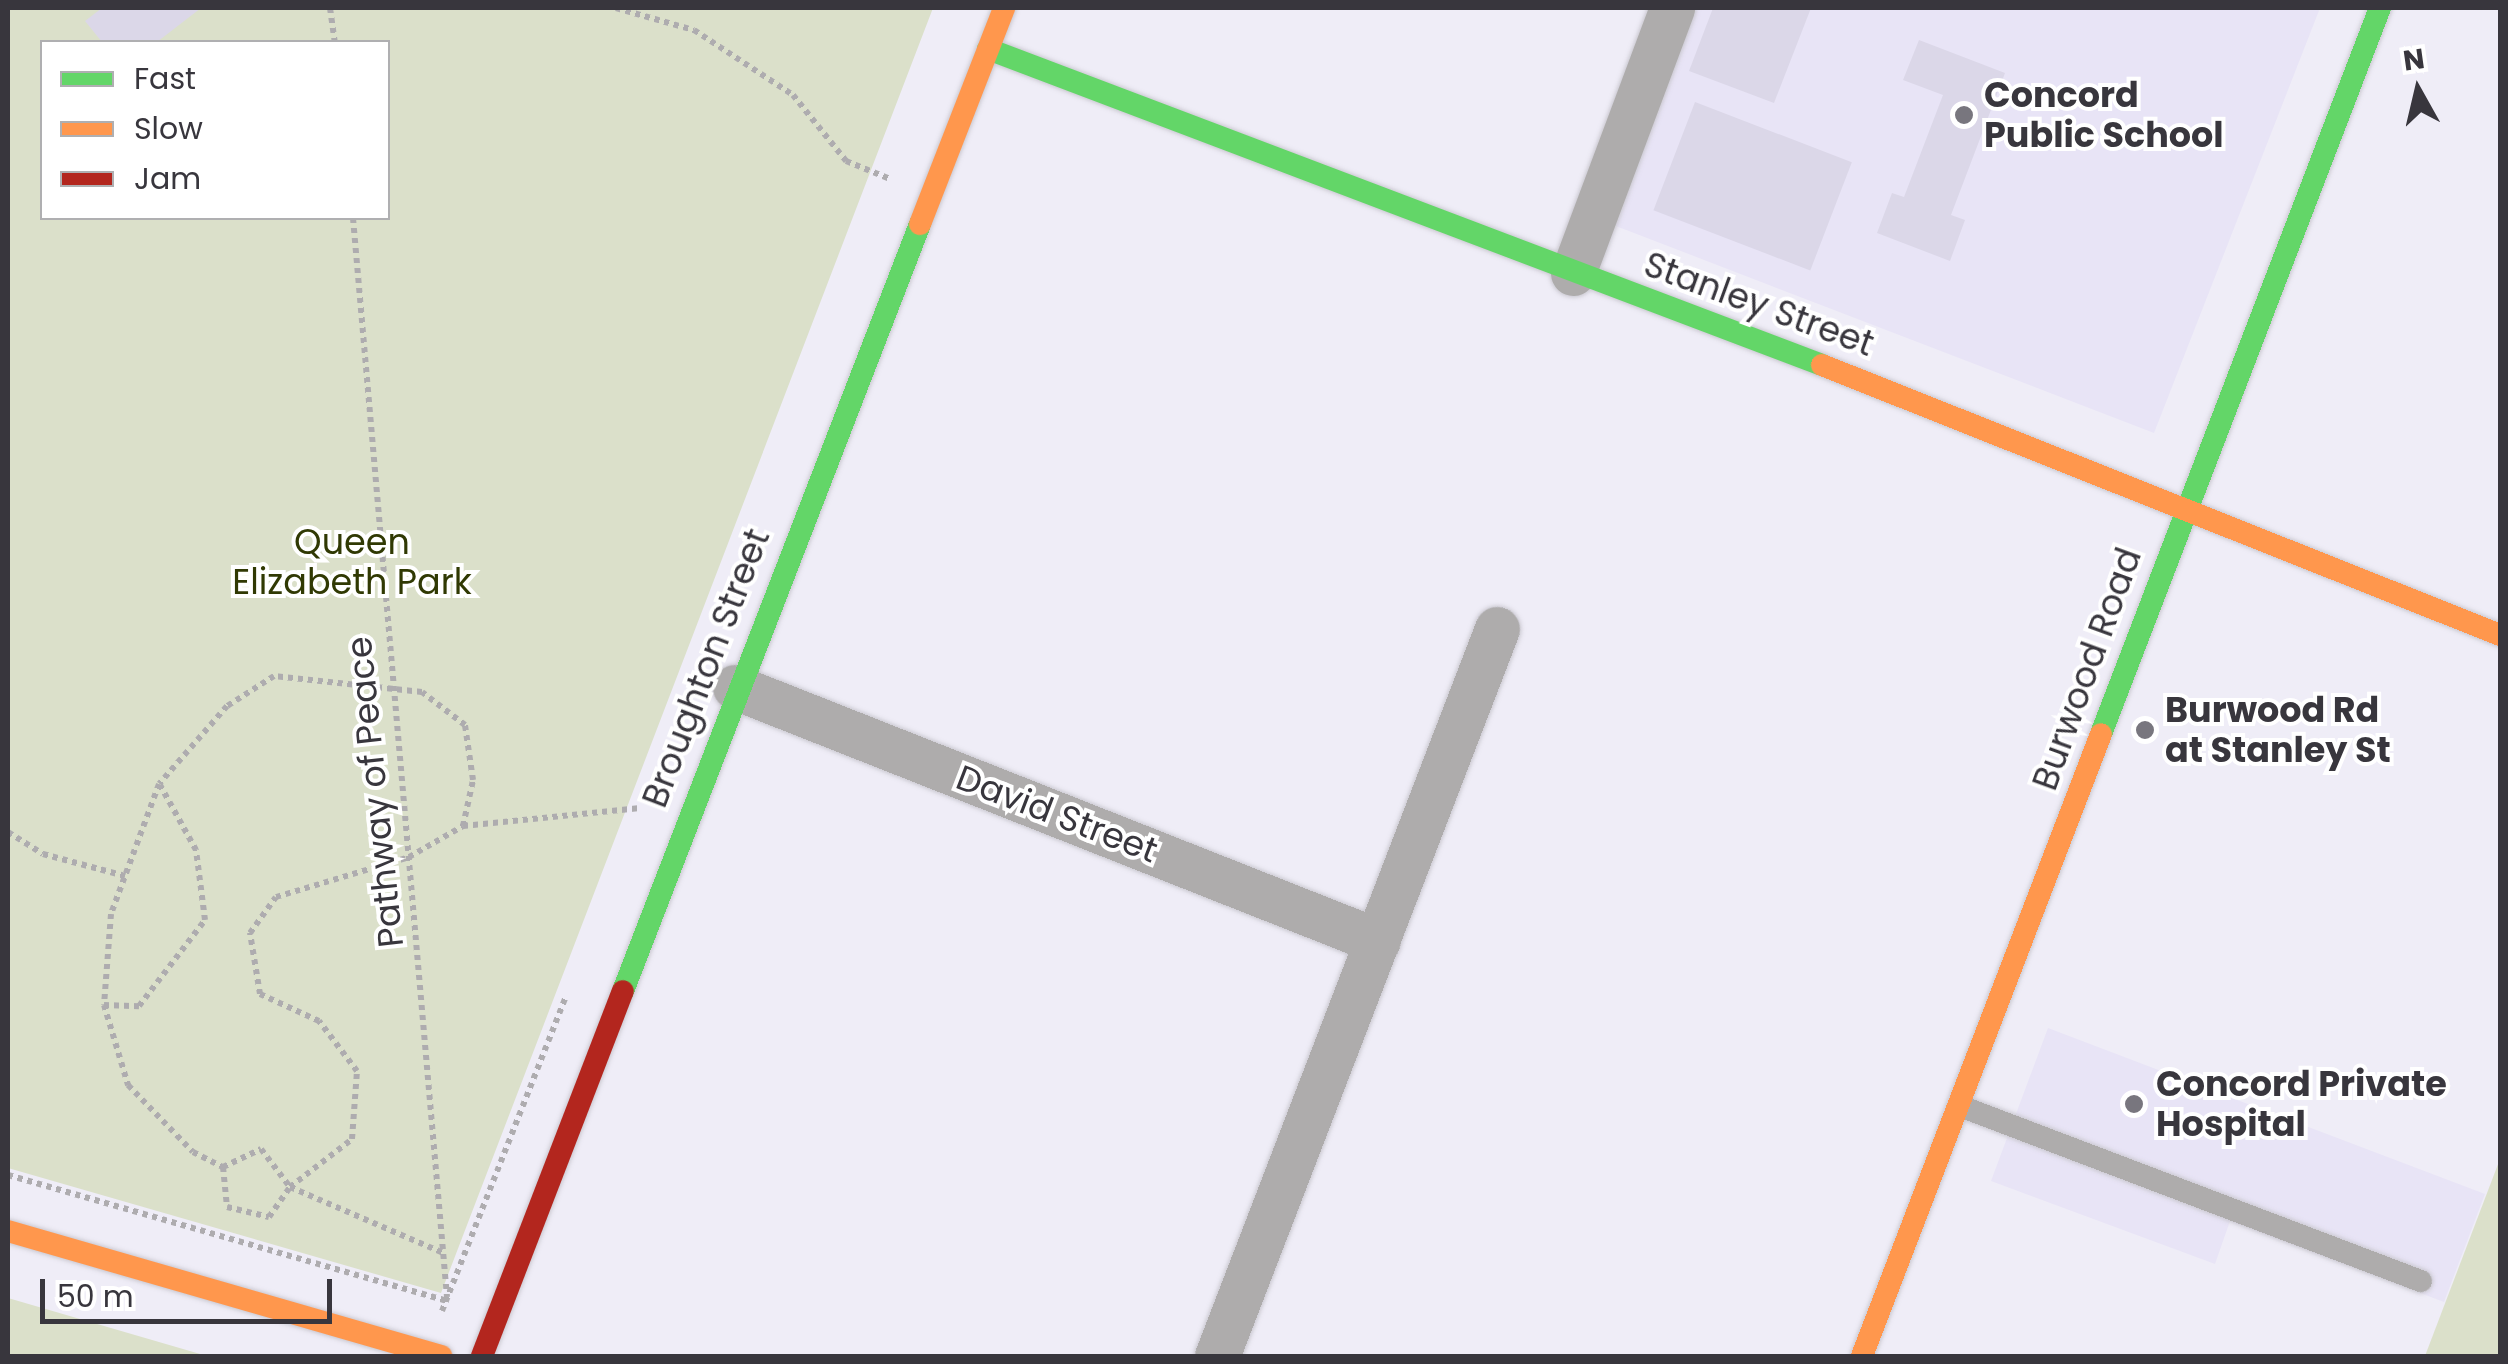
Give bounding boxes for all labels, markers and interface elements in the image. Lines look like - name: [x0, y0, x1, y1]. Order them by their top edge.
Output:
- text: N: [2401, 39, 2427, 81]
- legend: [40, 40, 390, 220]
- north arrow: [2368, 40, 2468, 140]
- text: Fast: [134, 57, 196, 100]
- place label: Concord Public School: [1984, 74, 2224, 156]
- marker: Concord Public School: [1953, 104, 1975, 126]
- text: Slow: [134, 107, 203, 150]
- text: Jam: [134, 157, 201, 200]
- street label: Stanley Street: [1638, 243, 1880, 365]
- park label: Queen Elizabeth Park: [232, 521, 472, 603]
- street label: Broughton Street: [634, 523, 778, 813]
- street label: Burwood Road: [2024, 542, 2150, 796]
- street label: Pathway of Peace: [338, 635, 412, 949]
- place label: Burwood Rd at Stanley St: [2165, 689, 2391, 771]
- marker: Burwood Rd at Stanley St: [2134, 719, 2156, 741]
- street label: David Street: [950, 756, 1164, 872]
- place label: Concord Private Hospital: [2156, 1063, 2447, 1145]
- marker: Concord Private Hospital: [2121, 1091, 2147, 1117]
- scale bar: [45, 1259, 338, 1321]
- text: 50 m: [57, 1275, 134, 1318]

